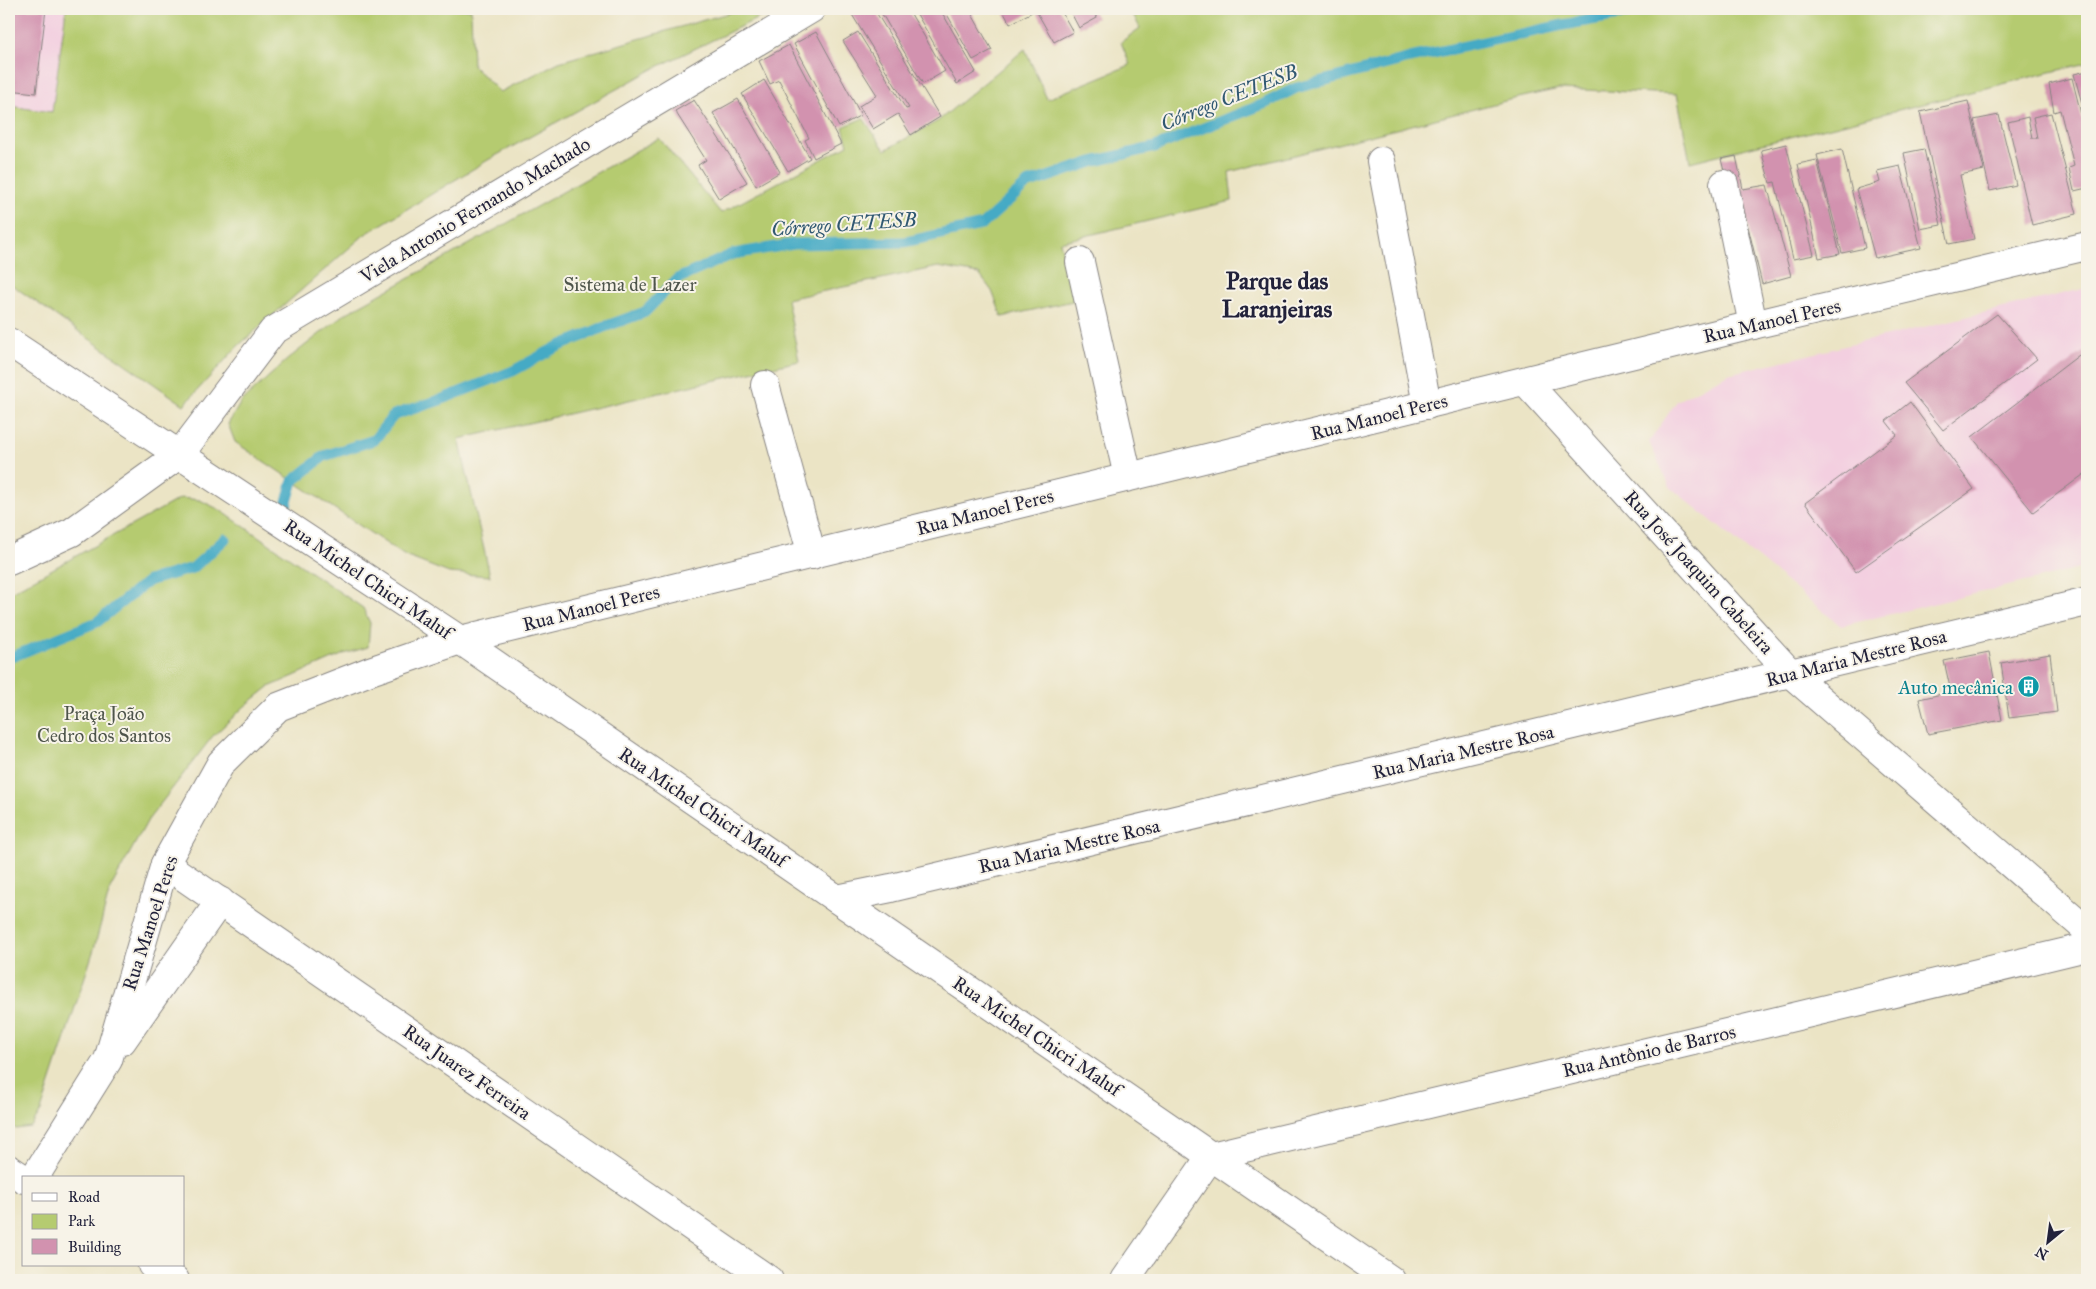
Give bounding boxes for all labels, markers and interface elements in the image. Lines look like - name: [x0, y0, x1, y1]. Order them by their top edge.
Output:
- water label: Córrego CETESB: [1157, 58, 1302, 135]
- street label: Viela Antonio Fernando Machado: [355, 132, 595, 289]
- water label: Córrego CETESB: [770, 207, 918, 241]
- district label: Parque das Laranjeiras: [1222, 266, 1332, 324]
- park label: Sistema de Lazer: [563, 273, 697, 296]
- street label: Rua Manoel Peres: [1701, 294, 1843, 348]
- street label: Rua Manoel Peres: [1308, 389, 1450, 445]
- street label: Rua Manoel Peres: [914, 484, 1056, 540]
- street label: Rua José Joaquim Cabeleira: [1619, 485, 1779, 660]
- street label: Rua Michel Chicri Maluf: [279, 514, 459, 645]
- street label: Rua Manoel Peres: [520, 580, 662, 636]
- street label: Rua Maria Mestre Rosa: [1763, 624, 1950, 692]
- building icon: Auto mecânica: [2017, 675, 2041, 699]
- place label: Auto mecânica: [1897, 676, 2014, 699]
- park label: Praça João Cedro dos Santos: [37, 702, 171, 747]
- street label: Rua Maria Mestre Rosa: [1370, 720, 1557, 784]
- street label: Rua Michel Chicri Maluf: [614, 742, 794, 873]
- street label: Rua Maria Mestre Rosa: [976, 814, 1163, 878]
- street label: Rua Manoel Peres: [117, 853, 183, 993]
- street label: Rua Michel Chicri Maluf: [948, 971, 1128, 1102]
- street label: Rua Juarez Ferreira: [398, 1019, 536, 1126]
- street label: Rua Antônio de Barros: [1560, 1020, 1738, 1082]
- legend: [22, 1176, 185, 1266]
- text: Road: [68, 1188, 100, 1206]
- text: Park: [68, 1212, 95, 1230]
- north arrow: [2024, 1216, 2074, 1266]
- text: Building: [68, 1238, 122, 1256]
- text: N: [2033, 1243, 2051, 1263]

